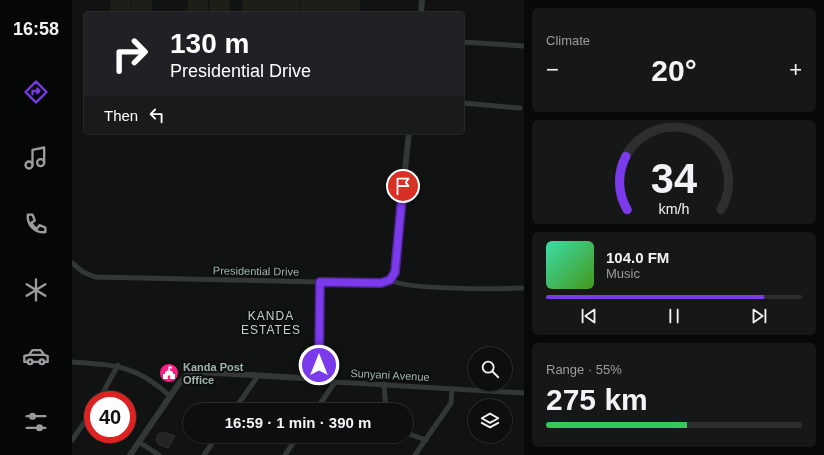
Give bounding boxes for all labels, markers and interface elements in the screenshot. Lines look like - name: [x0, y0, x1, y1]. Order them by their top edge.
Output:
- text: 16:58: [13, 19, 59, 39]
- icon: right: [104, 28, 156, 80]
- text: 130 m: [170, 28, 249, 59]
- text: Climate: [546, 33, 590, 48]
- text: 20°: [651, 54, 697, 87]
- text: −: [546, 57, 559, 82]
- text: +: [789, 57, 802, 82]
- text: Presidential Drive: [170, 61, 311, 81]
- icon: directions: [22, 78, 50, 106]
- icon: left: [146, 104, 168, 126]
- text: Then: [104, 107, 138, 124]
- icon: music: [22, 144, 50, 172]
- text: 34: [651, 154, 697, 201]
- pin: [386, 169, 420, 203]
- icon: arrive: [392, 175, 414, 197]
- text: km/h: [659, 200, 690, 216]
- icon: phone: [22, 210, 50, 238]
- text: 104.0 FM: [606, 249, 669, 266]
- street label: Presidential Drive: [213, 264, 299, 278]
- text: Music: [606, 266, 640, 281]
- icon: climate: [22, 276, 50, 304]
- icon: previous: [578, 305, 600, 327]
- icon: pause: [663, 305, 685, 327]
- icon: next: [748, 305, 770, 327]
- district label: KANDA ESTATES: [241, 309, 301, 337]
- icon: car: [22, 342, 50, 370]
- position arrow: [298, 344, 340, 386]
- map controls: [468, 347, 512, 443]
- button: search: [468, 347, 512, 391]
- place label: Kanda Post Office: [183, 361, 244, 386]
- public building icon: Kanda Post Office: [158, 362, 180, 384]
- text: Range · 55%: [546, 362, 622, 377]
- street label: Sunyani Avenue: [350, 367, 430, 383]
- text: 275 km: [546, 383, 648, 416]
- speed limit sign: 40: [84, 391, 136, 443]
- button: layers: [468, 399, 512, 443]
- icon: filters: [22, 408, 50, 436]
- text: 16:59 · 1 min · 390 m: [225, 414, 371, 431]

